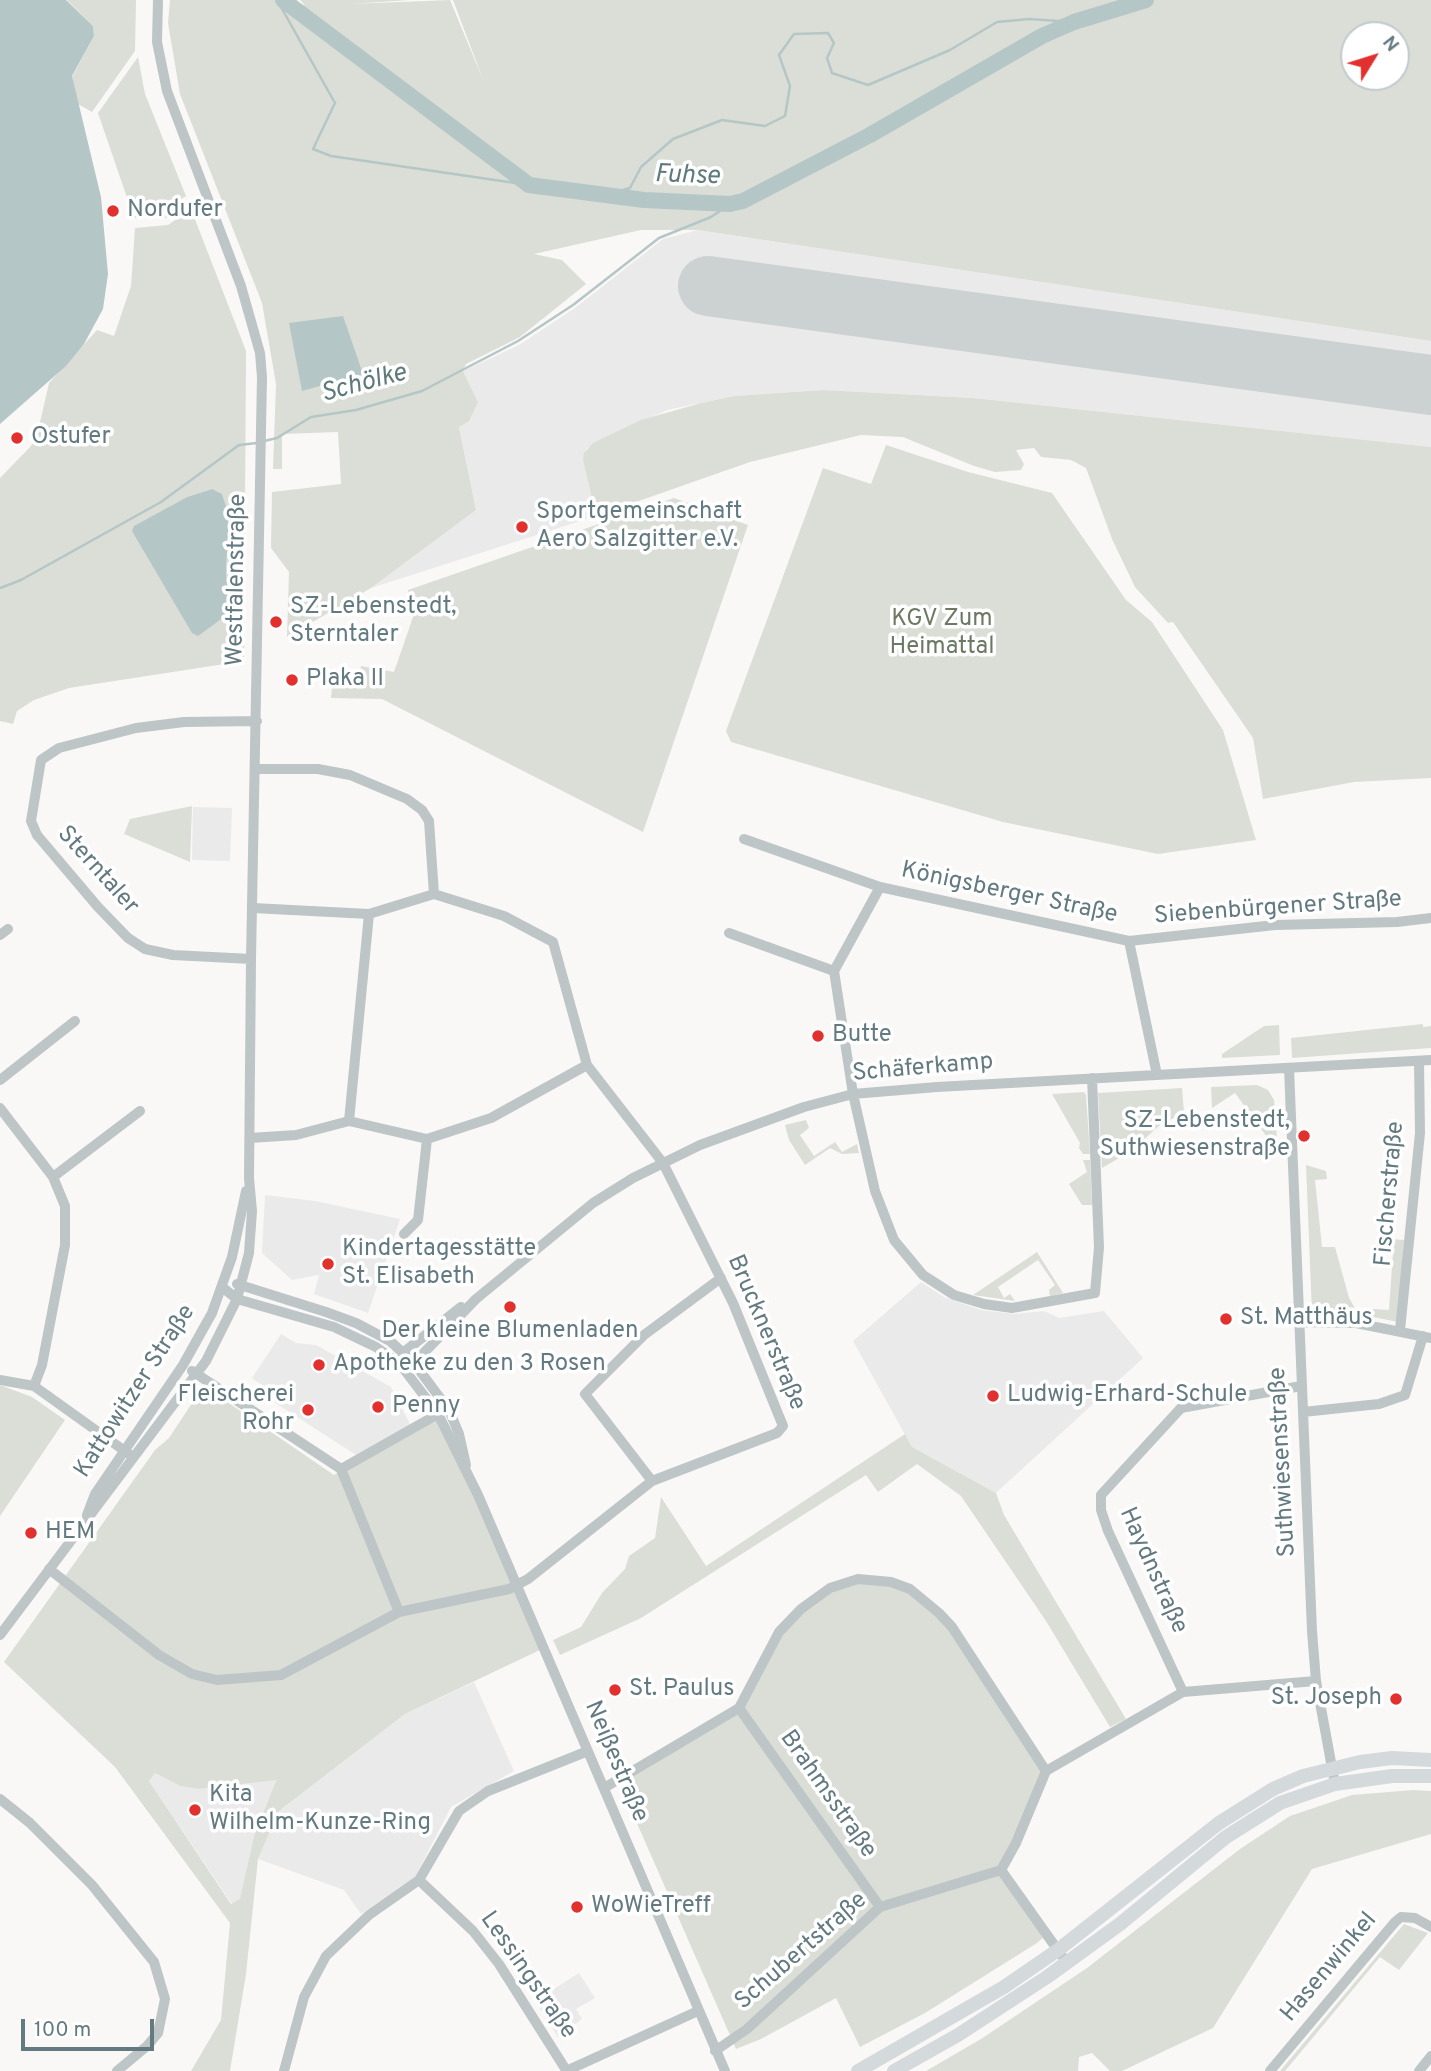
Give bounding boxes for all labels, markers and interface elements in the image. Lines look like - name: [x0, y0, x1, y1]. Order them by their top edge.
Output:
- north arrow: [1340, 21, 1410, 91]
- text: N: [1376, 32, 1404, 57]
- water label: Fuhse: [654, 160, 720, 194]
- place label: Nordufer: [127, 197, 223, 225]
- marker: Nordufer: [105, 203, 121, 219]
- water label: Schölke: [318, 359, 410, 411]
- place label: Ostufer: [31, 424, 111, 452]
- marker: Ostufer: [9, 430, 25, 446]
- street label: Westfalenstraße: [222, 494, 254, 666]
- place label: Sportgemeinschaft Aero Salzgitter e.V.: [536, 499, 742, 555]
- marker: Sportgemeinschaft Aero Salzgitter e.V.: [514, 519, 530, 535]
- place label: SZ-Lebenstedt, Sterntaler: [290, 594, 456, 650]
- park label: KGV Zum Heimattal: [889, 606, 995, 662]
- marker: SZ-Lebenstedt, Sterntaler: [268, 614, 284, 630]
- place label: Plaka II: [306, 666, 384, 694]
- marker: Plaka II: [284, 672, 300, 688]
- street label: Sterntaler: [50, 821, 144, 921]
- street label: Königsberger Straße: [898, 857, 1120, 931]
- street label: Siebenbürgener Straße: [1153, 886, 1403, 932]
- place label: Butte: [832, 1022, 892, 1050]
- marker: Butte: [810, 1028, 826, 1044]
- street label: Schäferkamp: [851, 1049, 995, 1089]
- place label: SZ-Lebenstedt, Suthwiesenstraße: [1100, 1108, 1290, 1164]
- street label: Fischerstraße: [1370, 1120, 1412, 1268]
- marker: SZ-Lebenstedt, Suthwiesenstraße: [1296, 1128, 1312, 1144]
- place label: Kindertagesstätte St. Elisabeth: [342, 1236, 536, 1292]
- street label: Brucknerstraße: [719, 1251, 811, 1415]
- marker: Kindertagesstätte St. Elisabeth: [320, 1256, 336, 1272]
- marker: Der kleine Blumenladen: [502, 1299, 518, 1315]
- street label: Kattowitzer Straße: [69, 1300, 203, 1484]
- place label: St. Matthäus: [1240, 1305, 1373, 1333]
- marker: St. Matthäus: [1218, 1311, 1234, 1327]
- place label: Der kleine Blumenladen: [381, 1318, 639, 1346]
- place label: Apotheke zu den 3 Rosen: [333, 1351, 606, 1379]
- marker: Apotheke zu den 3 Rosen: [311, 1357, 327, 1373]
- street label: Suthwiesenstraße: [1265, 1366, 1303, 1558]
- place label: Fleischerei Rohr: [177, 1382, 294, 1438]
- place label: Ludwig-Erhard-Schule: [1007, 1382, 1247, 1410]
- marker: Ludwig-Erhard-Schule: [985, 1388, 1001, 1404]
- place label: Penny: [392, 1393, 460, 1421]
- marker: Penny: [370, 1399, 386, 1415]
- marker: Fleischerei Rohr: [300, 1402, 316, 1418]
- street label: Haydnstraße: [1111, 1503, 1193, 1639]
- place label: HEM: [45, 1519, 95, 1547]
- marker: HEM: [23, 1525, 39, 1541]
- place label: St. Paulus: [629, 1676, 735, 1704]
- marker: St. Paulus: [607, 1682, 623, 1698]
- place label: St. Joseph: [1271, 1685, 1382, 1713]
- marker: St. Joseph: [1388, 1691, 1404, 1707]
- street label: Neißestraße: [577, 1697, 653, 1827]
- street label: Brahmsstraße: [772, 1726, 882, 1864]
- place label: Kita Wilhelm-Kunze-Ring: [209, 1782, 431, 1838]
- marker: Kita Wilhelm-Kunze-Ring: [187, 1802, 203, 1818]
- street label: Schubertstraße: [730, 1887, 874, 2017]
- place label: WoWieTreff: [591, 1893, 711, 1921]
- marker: WoWieTreff: [569, 1899, 585, 1915]
- street label: Lessingstraße: [473, 1907, 581, 2045]
- street label: Hasenwinkel: [1276, 1907, 1384, 2029]
- scale bar: [24, 2004, 158, 2048]
- text: 100 m: [34, 2017, 91, 2044]

